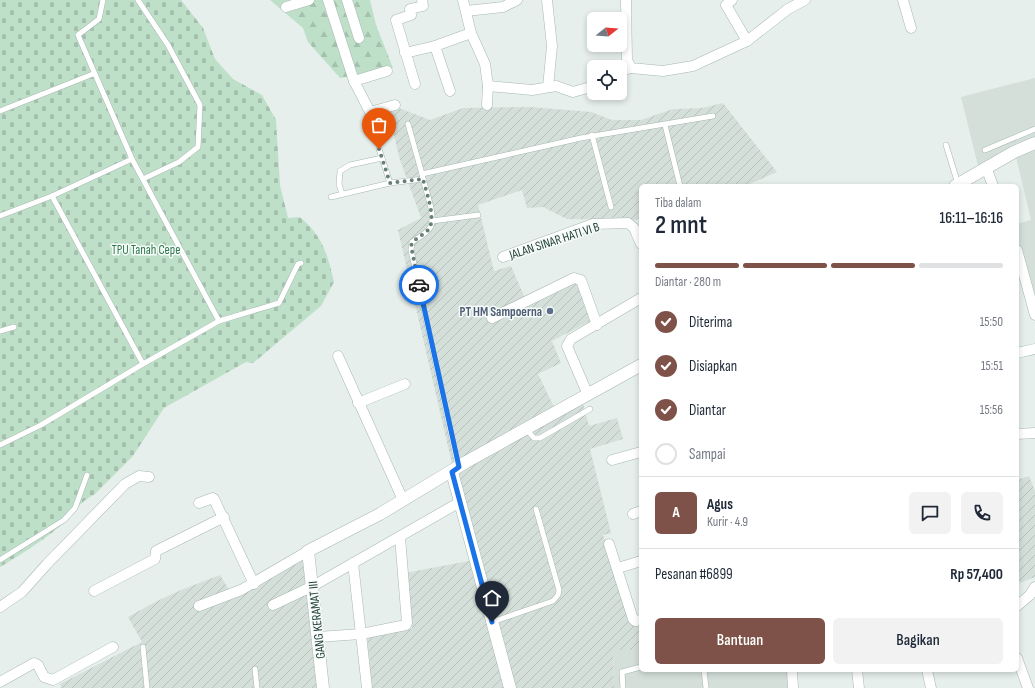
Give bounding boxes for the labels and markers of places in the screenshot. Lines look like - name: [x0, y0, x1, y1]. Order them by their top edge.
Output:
- pin: [362, 108, 396, 149]
- place label: PT HM Sampoerna: [460, 304, 542, 320]
- marker: PT HM Sampoerna: [545, 306, 555, 316]
- pin: [475, 581, 509, 622]

